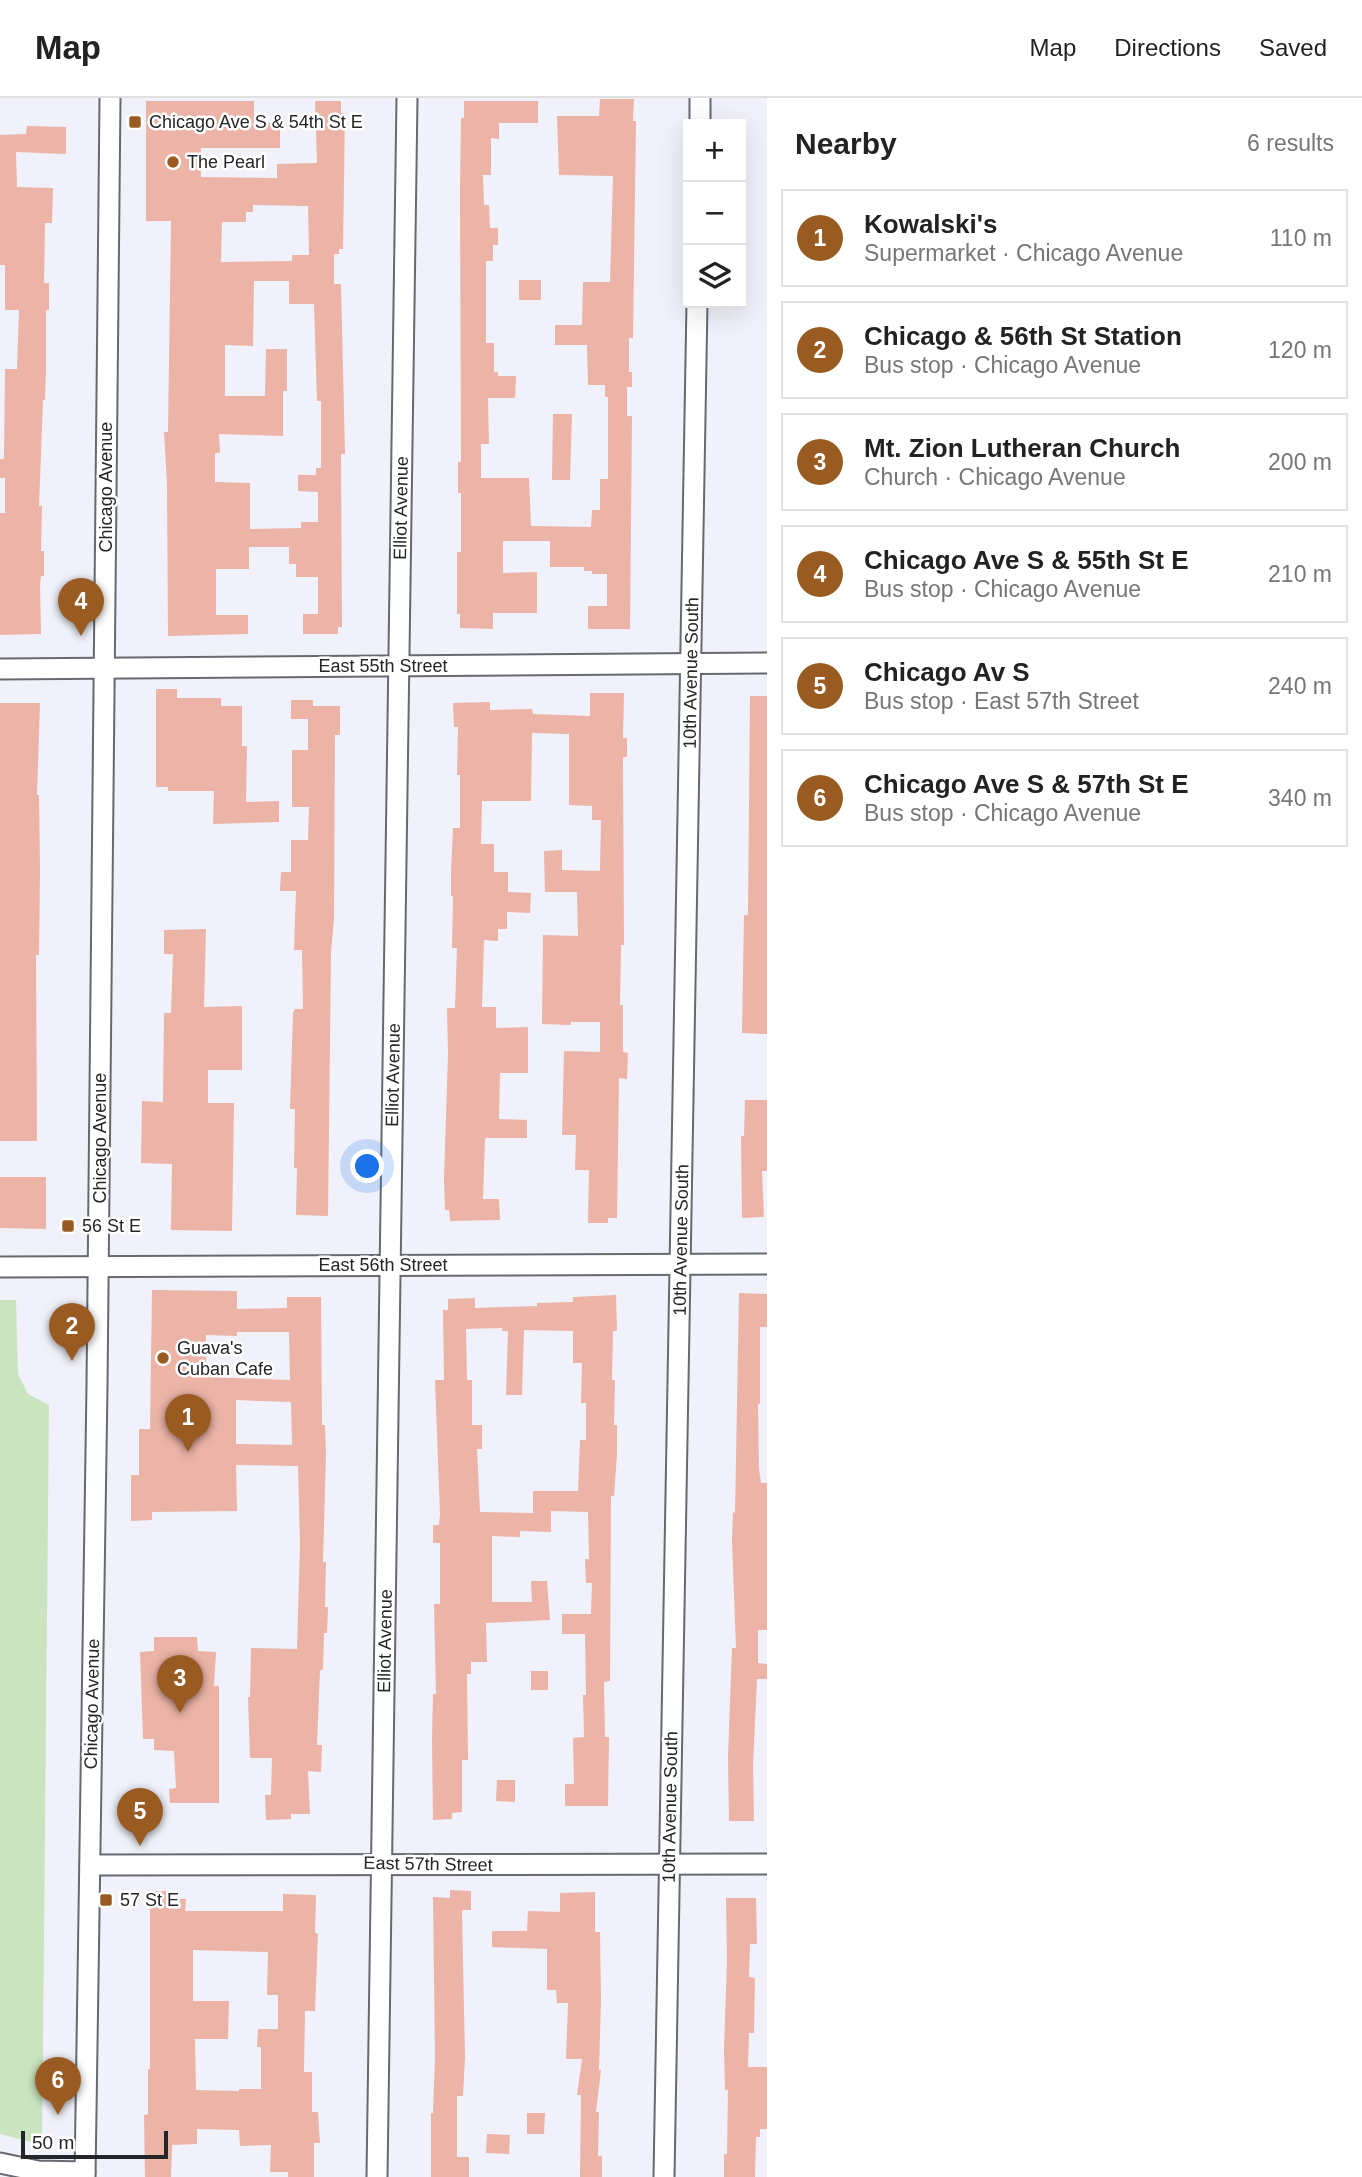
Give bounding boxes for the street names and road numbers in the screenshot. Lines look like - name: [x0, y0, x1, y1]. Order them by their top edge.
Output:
- street label: Chicago Avenue: [96, 422, 116, 552]
- street label: Elliot Avenue: [390, 456, 412, 560]
- street label: 10th Avenue South: [680, 597, 702, 749]
- street label: East 55th Street: [318, 656, 448, 676]
- street label: Elliot Avenue: [382, 1023, 404, 1127]
- street label: Chicago Avenue: [90, 1073, 110, 1203]
- street label: 10th Avenue South: [670, 1164, 692, 1316]
- street label: East 56th Street: [318, 1255, 448, 1275]
- street label: Elliot Avenue: [374, 1589, 396, 1693]
- street label: Chicago Avenue: [81, 1638, 103, 1770]
- street label: 10th Avenue South: [659, 1731, 681, 1883]
- street label: East 57th Street: [363, 1853, 493, 1875]

